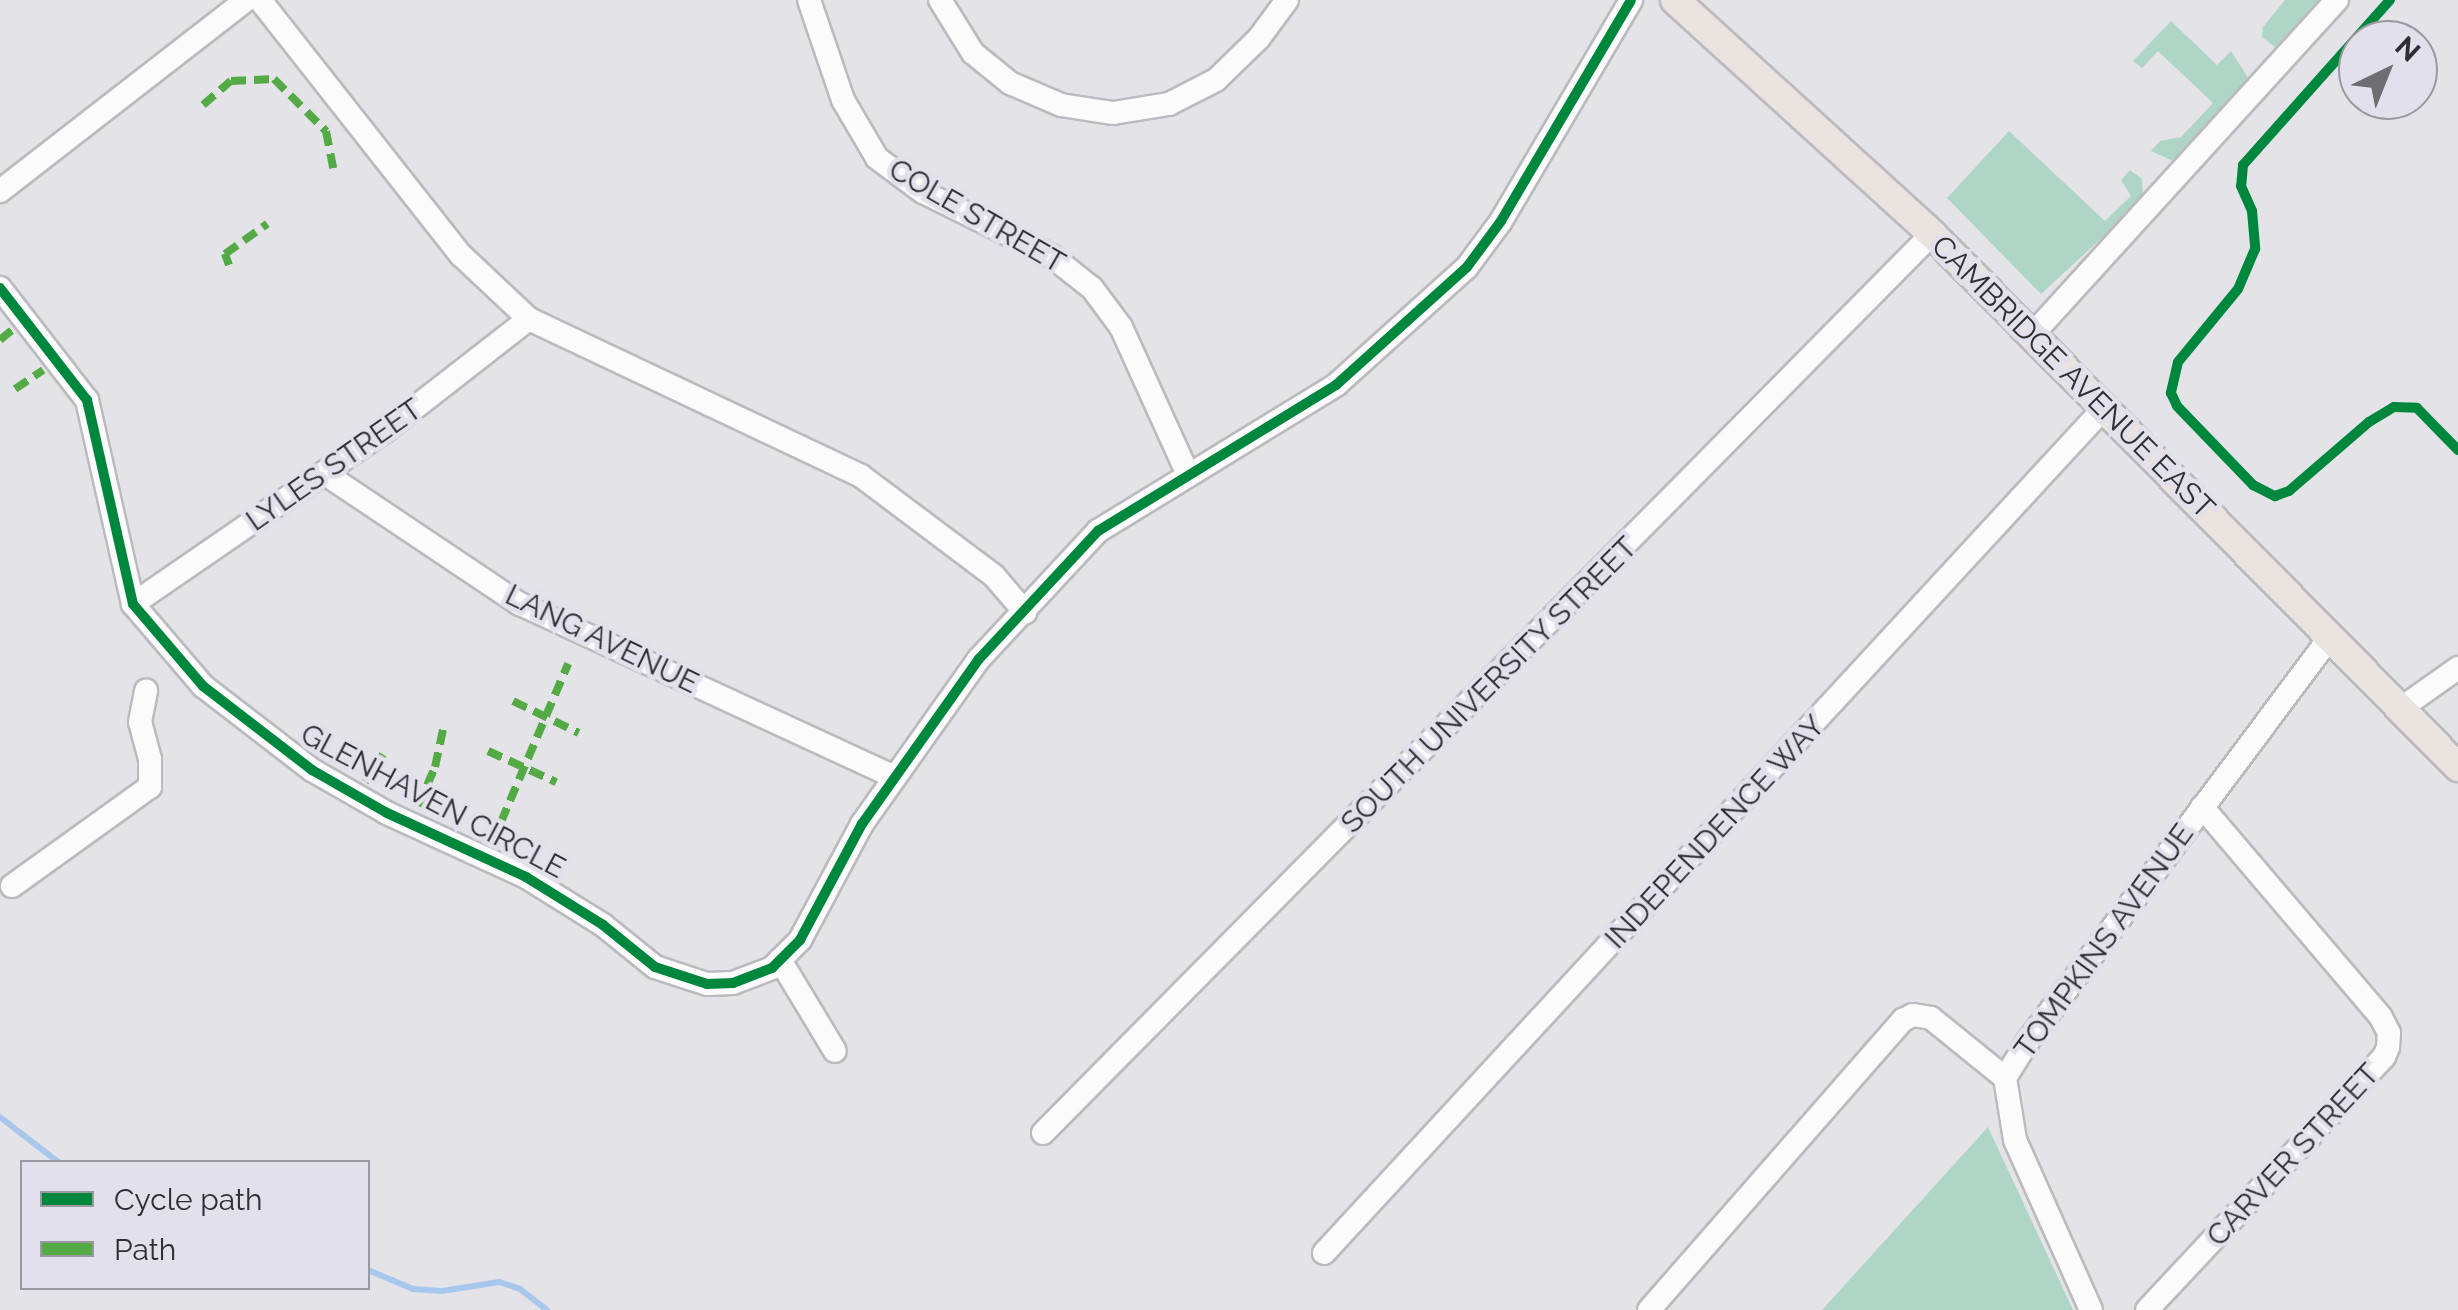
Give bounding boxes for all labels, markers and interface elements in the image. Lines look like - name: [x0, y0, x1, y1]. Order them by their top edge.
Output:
- north arrow: [2338, 20, 2438, 120]
- text: N: [2388, 30, 2427, 69]
- street label: COLE STREET: [883, 151, 1071, 281]
- street label: CAMBRIDGE AVENUE EAST: [1924, 228, 2222, 526]
- street label: LYLES STREET: [239, 391, 429, 539]
- street label: SOUTH UNIVERSITY STREET: [1333, 529, 1645, 841]
- street label: LANG AVENUE: [499, 577, 705, 701]
- street label: INDEPENDENCE WAY: [1597, 708, 1833, 956]
- street label: GLENHAVEN CIRCLE: [295, 716, 571, 886]
- street label: TOMPKINS AVENUE: [2007, 816, 2201, 1066]
- street label: CARVER STREET: [2199, 1056, 2387, 1254]
- legend: [20, 1160, 370, 1290]
- text: Cycle path: [114, 1182, 262, 1217]
- text: Path: [114, 1232, 176, 1267]

